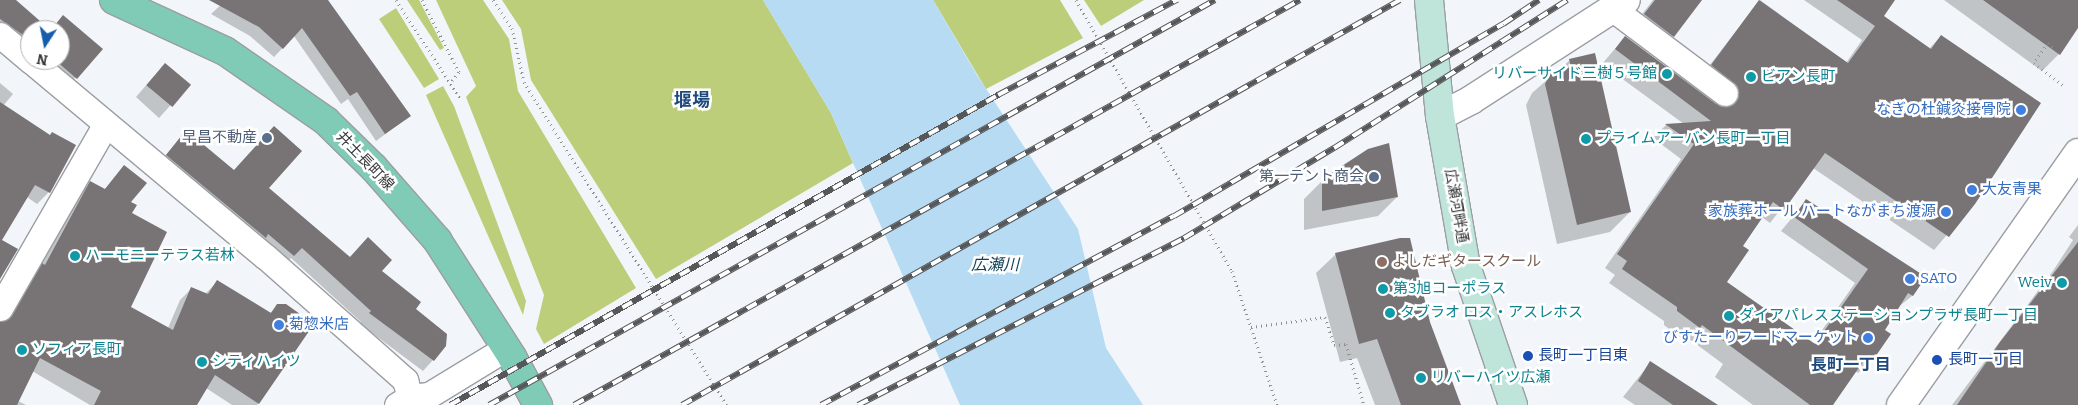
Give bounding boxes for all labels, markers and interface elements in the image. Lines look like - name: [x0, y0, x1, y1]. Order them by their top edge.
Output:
- north arrow: [20, 20, 70, 70]
- text: N: [35, 50, 49, 69]
- place label: リバーサイド三樹５号館: [1492, 65, 1657, 83]
- marker: リバーサイド三樹５号館: [1661, 68, 1673, 80]
- place label: ビアン長町: [1761, 68, 1836, 86]
- marker: ビアン長町: [1745, 71, 1757, 83]
- district label: 堰場: [674, 89, 710, 111]
- place label: なぎの杜鍼灸接骨院: [1876, 101, 2011, 119]
- marker: なぎの杜鍼灸接骨院: [2015, 104, 2027, 116]
- street label: 井土長町線: [332, 128, 398, 194]
- place label: 早昌不動産: [182, 129, 257, 147]
- place label: プライムアーバン長町一丁目: [1596, 130, 1790, 148]
- marker: 早昌不動産: [261, 132, 273, 144]
- marker: プライムアーバン長町一丁目: [1580, 133, 1592, 145]
- place label: 第一テント商会: [1259, 168, 1364, 186]
- street label: 広瀬河畔通: [1441, 168, 1471, 244]
- marker: 第一テント商会: [1368, 171, 1380, 183]
- place label: 大友青果: [1982, 181, 2042, 199]
- marker: 大友青果: [1966, 184, 1978, 196]
- place label: 家族葬ホール ハートながまち渡源: [1708, 203, 1936, 221]
- marker: 家族葬ホール ハートながまち渡源: [1940, 206, 1952, 218]
- place label: ハーモニーテラス若林: [85, 247, 235, 265]
- marker: ハーモニーテラス若林: [69, 250, 81, 262]
- place label: よしだギタースクール: [1392, 253, 1542, 271]
- water label: 広瀬川: [971, 255, 1019, 275]
- marker: よしだギタースクール: [1376, 256, 1388, 268]
- place label: SATO: [1920, 270, 1957, 288]
- marker: SATO: [1904, 273, 1916, 285]
- place label: Weiv: [2017, 274, 2052, 292]
- marker: Weiv: [2056, 277, 2068, 289]
- place label: 第3旭コーポラス: [1393, 280, 1507, 298]
- marker: 第3旭コーポラス: [1377, 283, 1389, 295]
- place label: タブラオ ロス・アスレホス: [1400, 304, 1583, 322]
- marker: タブラオ ロス・アスレホス: [1384, 307, 1396, 319]
- place label: ダイアパレスステーションプラザ長町一丁目: [1739, 307, 2039, 325]
- marker: ダイアパレスステーションプラザ長町一丁目: [1723, 310, 1735, 322]
- place label: 菊惣米店: [289, 316, 349, 334]
- marker: 菊惣米店: [273, 319, 285, 331]
- place label: びすたーりフードマーケット: [1663, 329, 1858, 347]
- marker: びすたーりフードマーケット: [1862, 332, 1874, 344]
- place label: ソフィア長町: [32, 341, 122, 359]
- marker: ソフィア長町: [16, 344, 28, 356]
- place label: 長町一丁目東: [1538, 347, 1628, 365]
- marker: 長町一丁目東: [1522, 350, 1534, 362]
- place label: 長町一丁目: [1948, 351, 2023, 369]
- place label: シティハイツ: [212, 353, 302, 371]
- marker: 長町一丁目: [1930, 353, 1944, 367]
- district label: 長町一丁目: [1811, 355, 1891, 375]
- marker: シティハイツ: [196, 356, 208, 368]
- place label: リバーハイツ広瀬: [1431, 369, 1551, 387]
- marker: リバーハイツ広瀬: [1415, 372, 1427, 384]

